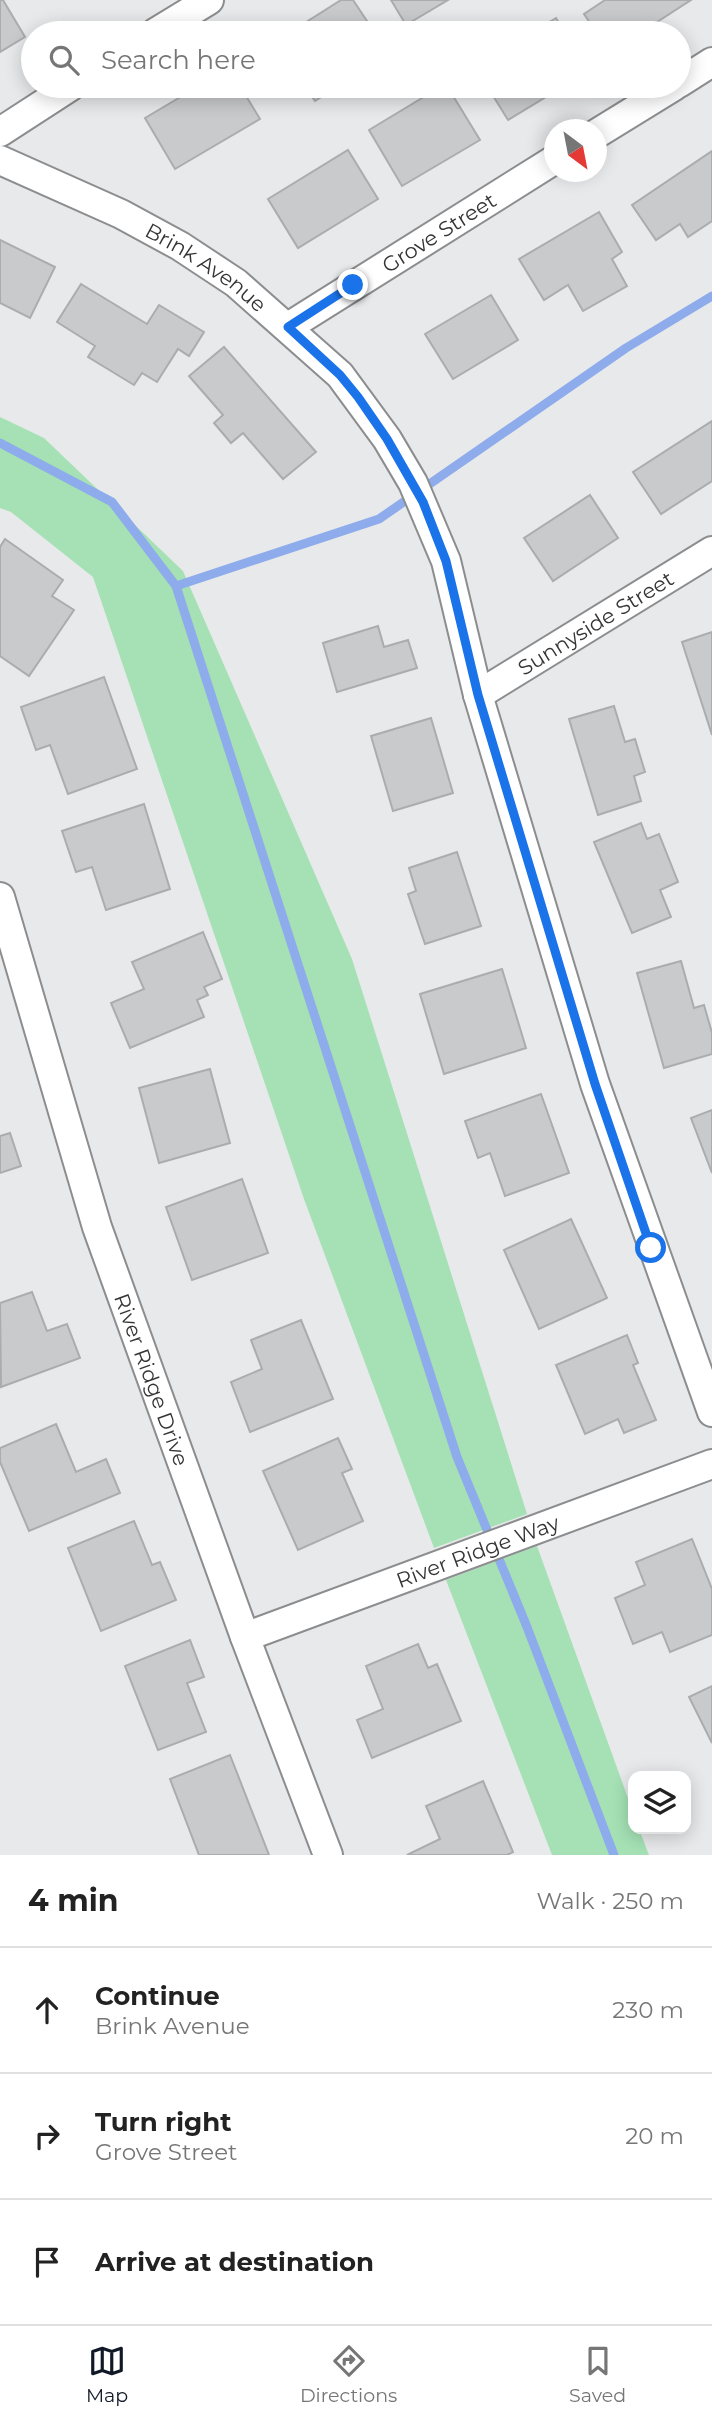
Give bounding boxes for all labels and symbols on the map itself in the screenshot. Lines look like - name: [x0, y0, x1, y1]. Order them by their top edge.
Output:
- north arrow: [544, 119, 607, 182]
- street label: Grove Street: [377, 187, 500, 278]
- street label: Brink Avenue: [141, 217, 272, 317]
- route end: [337, 269, 368, 300]
- street label: Sunnyside Street: [513, 565, 678, 680]
- route start: [635, 1232, 666, 1263]
- street label: River Ridge Drive: [109, 1290, 195, 1469]
- street label: River Ridge Way: [393, 1509, 563, 1592]

